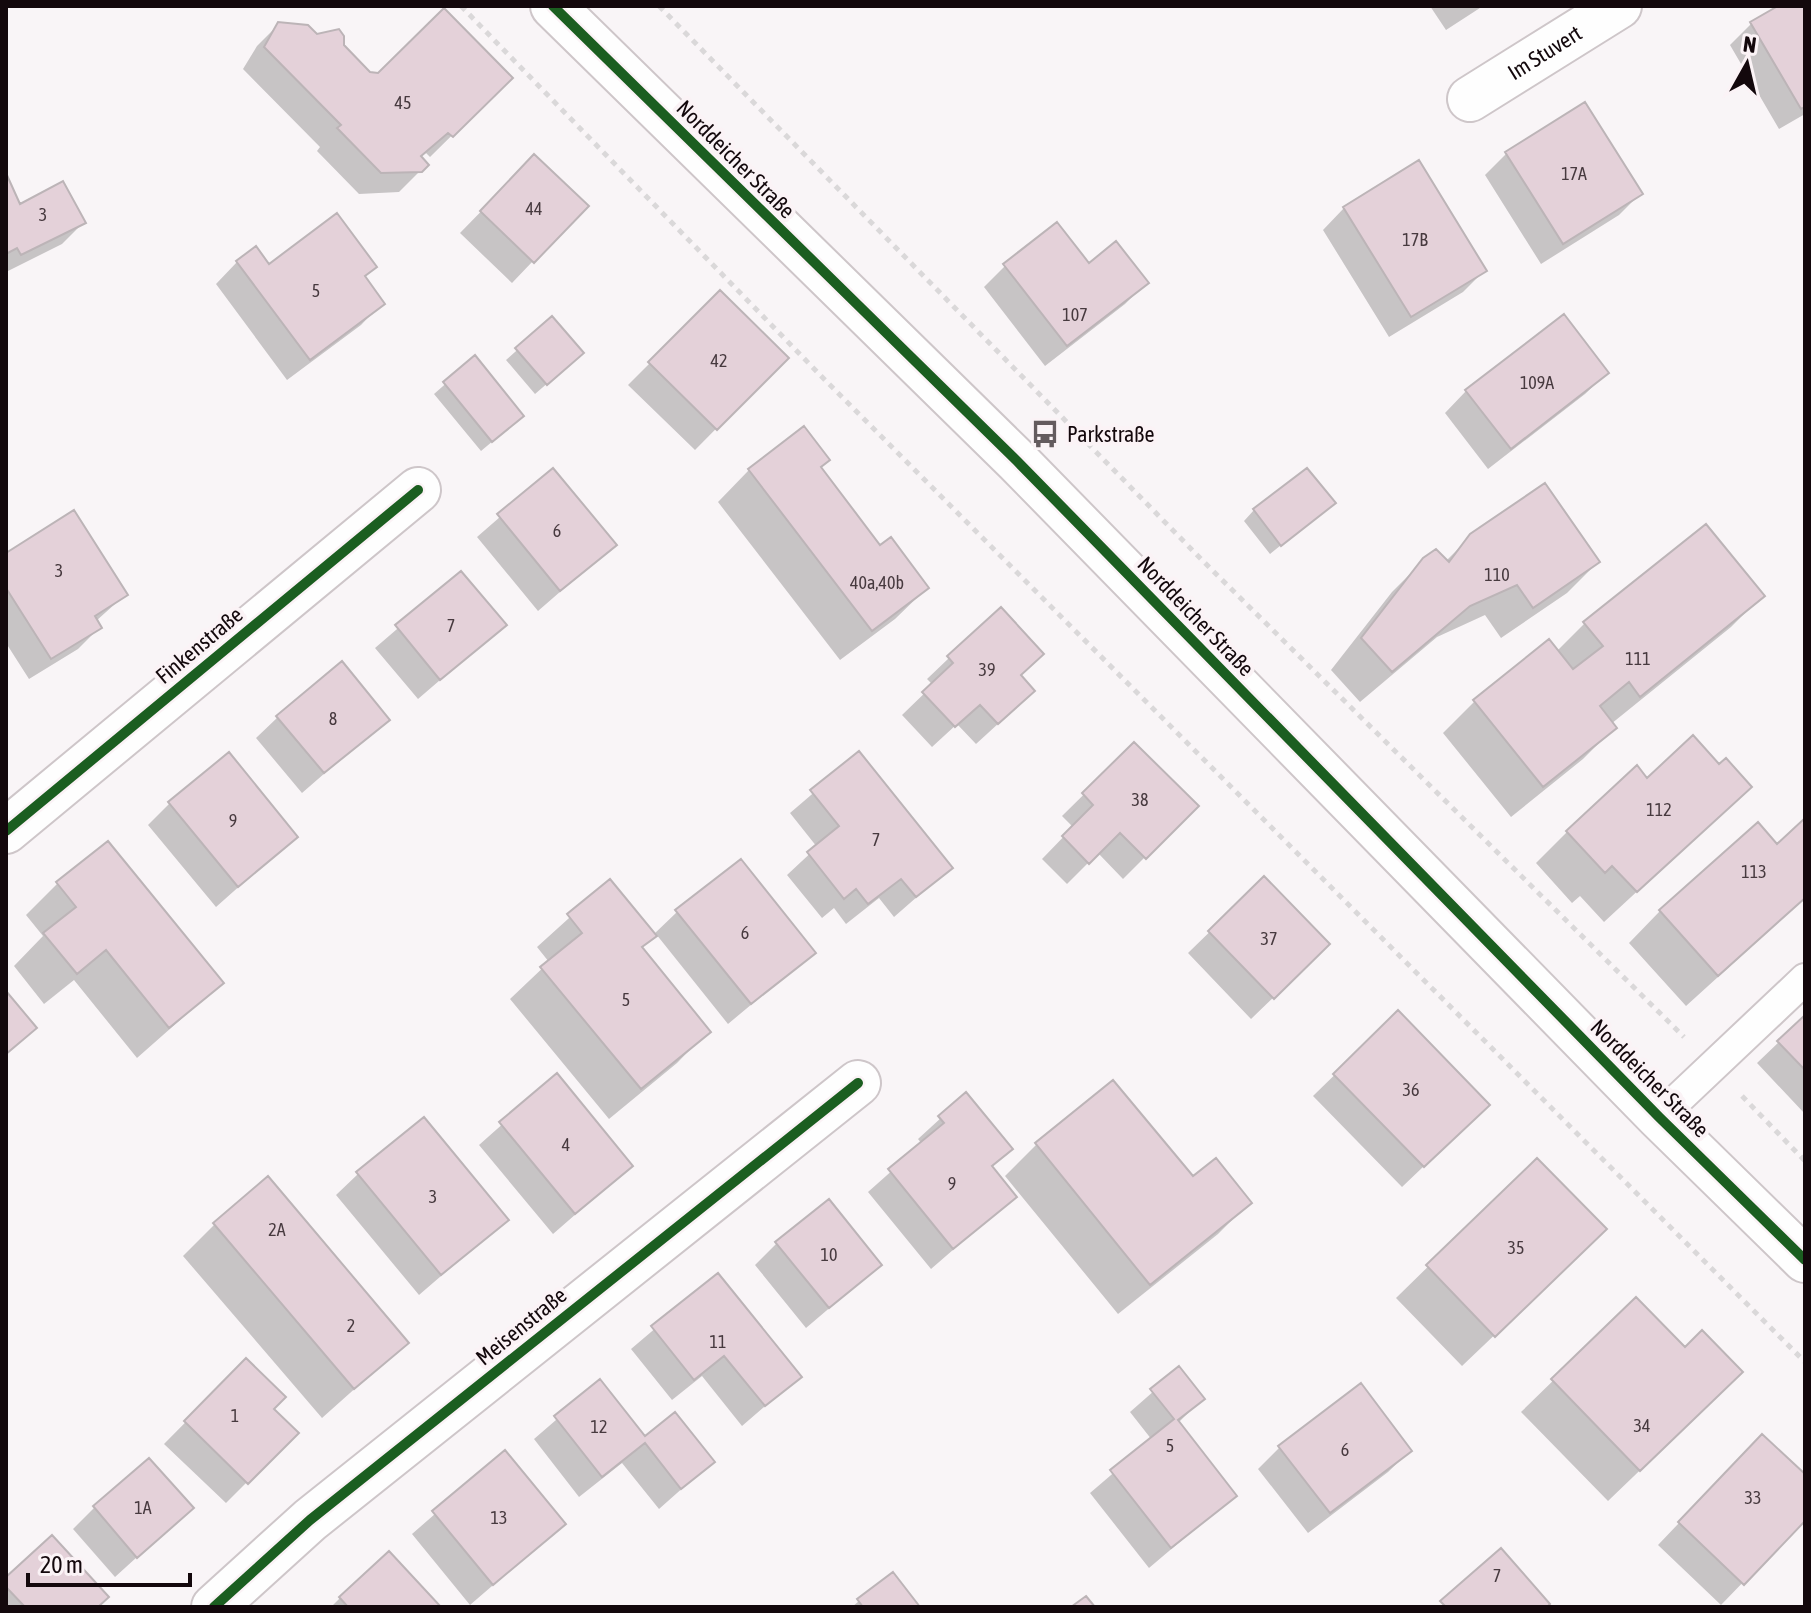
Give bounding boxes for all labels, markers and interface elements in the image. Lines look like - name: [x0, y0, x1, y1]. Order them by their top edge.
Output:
- street label: Im Stuvert: [1503, 20, 1586, 85]
- north arrow: [1707, 24, 1787, 104]
- text: N: [1742, 30, 1758, 58]
- house number: 45: [395, 92, 411, 113]
- street label: Norddeicher Straße: [672, 95, 800, 223]
- house number: 17A: [1561, 163, 1587, 184]
- house number: 44: [526, 198, 542, 219]
- house number: 3: [39, 204, 47, 225]
- house number: 17B: [1402, 229, 1428, 250]
- house number: 5: [312, 280, 320, 301]
- house number: 107: [1062, 304, 1088, 325]
- house number: 42: [711, 350, 727, 371]
- house number: 109A: [1520, 372, 1554, 393]
- bus stop icon: Parkstraße: [1030, 419, 1060, 449]
- place label: Parkstraße: [1067, 421, 1154, 447]
- house number: 6: [553, 520, 561, 541]
- street label: Norddeicher Straße: [1132, 551, 1260, 681]
- house number: 3: [55, 560, 63, 581]
- house number: 110: [1484, 564, 1510, 585]
- house number: 40a,40b: [850, 572, 904, 593]
- street label: Finkenstraße: [150, 601, 248, 689]
- house number: 7: [447, 615, 455, 636]
- house number: 111: [1625, 648, 1651, 669]
- house number: 39: [979, 659, 995, 680]
- house number: 8: [329, 708, 337, 729]
- house number: 38: [1132, 789, 1148, 810]
- house number: 112: [1646, 799, 1672, 820]
- house number: 9: [229, 810, 237, 831]
- house number: 7: [872, 829, 880, 850]
- house number: 113: [1741, 861, 1767, 882]
- house number: 6: [741, 922, 749, 943]
- house number: 37: [1261, 928, 1277, 949]
- house number: 5: [622, 989, 630, 1010]
- street label: Norddeicher Straße: [1586, 1014, 1714, 1142]
- house number: 36: [1403, 1079, 1419, 1100]
- house number: 4: [562, 1134, 570, 1155]
- house number: 9: [948, 1173, 956, 1194]
- house number: 3: [429, 1186, 437, 1207]
- house number: 2A: [268, 1219, 286, 1240]
- house number: 35: [1508, 1237, 1524, 1258]
- house number: 10: [821, 1244, 837, 1265]
- street label: Meisenstraße: [470, 1282, 572, 1370]
- house number: 2: [347, 1315, 355, 1336]
- house number: 11: [710, 1331, 726, 1352]
- house number: 1: [231, 1405, 239, 1426]
- house number: 34: [1634, 1415, 1650, 1436]
- house number: 12: [591, 1416, 607, 1437]
- house number: 5: [1166, 1435, 1174, 1456]
- house number: 6: [1341, 1439, 1349, 1460]
- house number: 33: [1745, 1487, 1761, 1508]
- house number: 1A: [134, 1497, 152, 1518]
- house number: 13: [491, 1507, 507, 1528]
- scale bar: [28, 1537, 190, 1587]
- text: 20 m: [40, 1551, 83, 1578]
- house number: 7: [1493, 1565, 1501, 1586]

